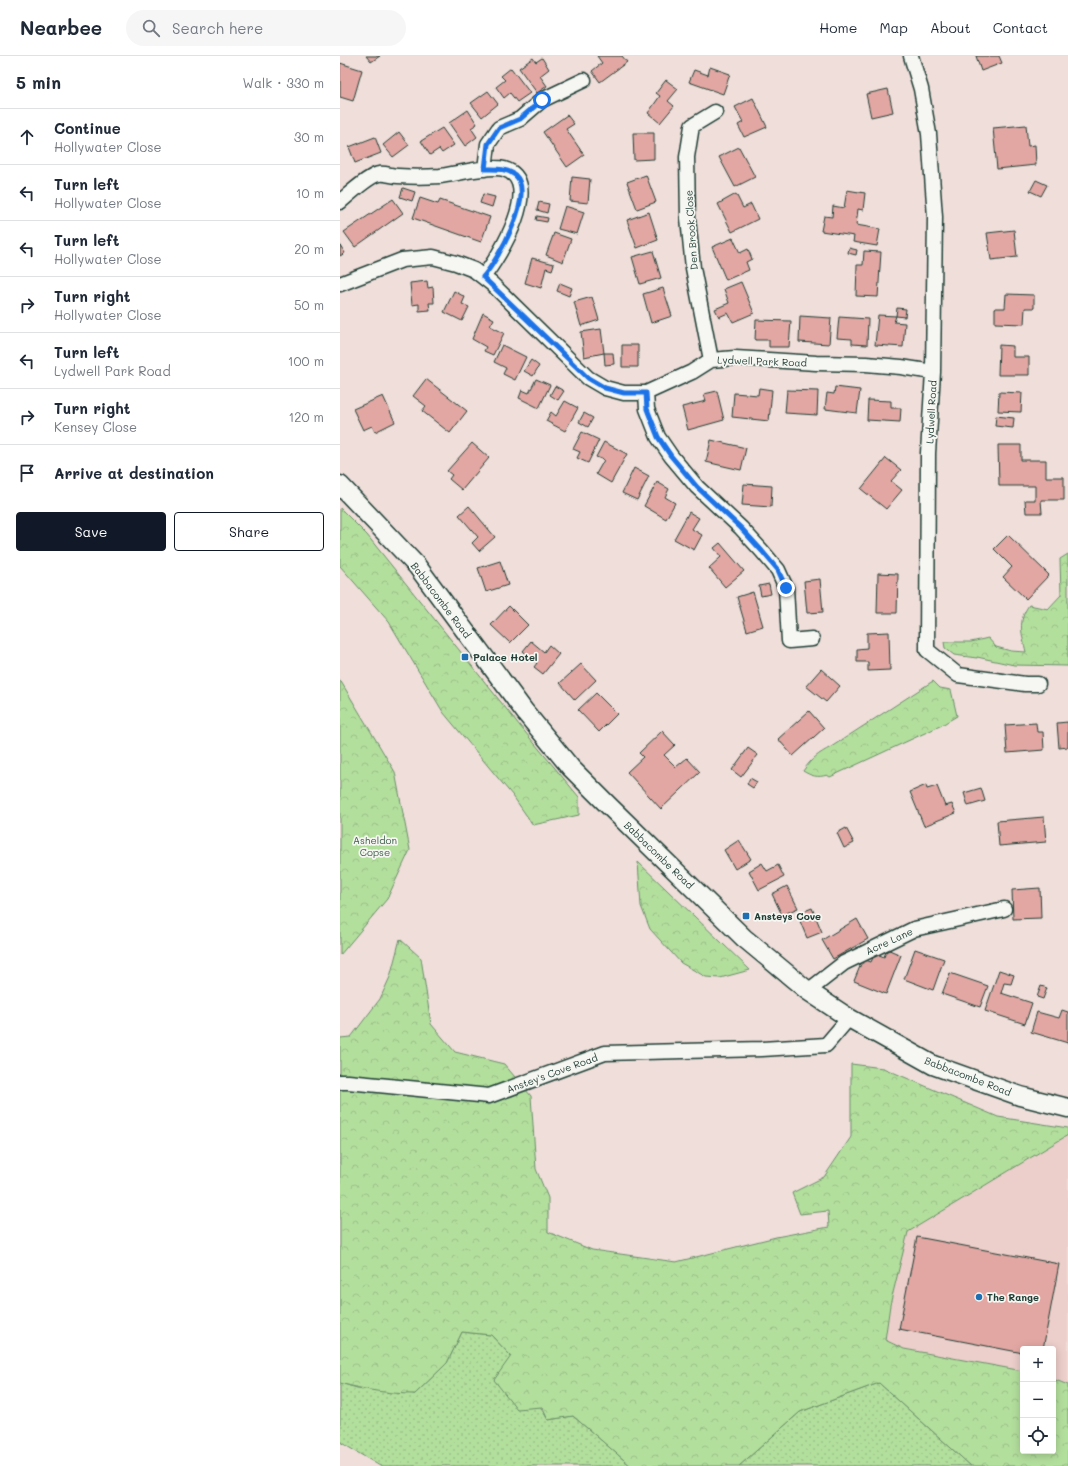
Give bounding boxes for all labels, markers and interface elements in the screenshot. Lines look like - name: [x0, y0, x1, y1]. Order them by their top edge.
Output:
- search box: [126, 10, 406, 46]
- text: Nearbee: [20, 15, 102, 40]
- icon: search: [140, 17, 162, 39]
- text: Search here: [172, 18, 263, 38]
- text: Home: [819, 18, 857, 37]
- text: Map: [879, 18, 908, 37]
- text: About: [930, 18, 971, 37]
- text: Contact: [993, 18, 1048, 37]
- text: 5 min: [16, 71, 61, 93]
- text: Walk · 330 m: [243, 74, 324, 91]
- route start: [533, 91, 551, 109]
- text: Continue: [54, 118, 121, 138]
- icon: ahead: [16, 126, 38, 148]
- text: 30 m: [294, 128, 324, 145]
- text: Hollywater Close: [54, 138, 162, 155]
- text: Turn left: [54, 174, 119, 194]
- icon: left: [16, 182, 38, 204]
- text: 10 m: [296, 184, 324, 201]
- street label: Den Brook Close: [681, 190, 701, 270]
- text: Hollywater Close: [54, 194, 162, 211]
- text: Turn left: [54, 230, 119, 250]
- icon: left: [16, 238, 38, 260]
- text: 20 m: [294, 240, 324, 257]
- text: Hollywater Close: [54, 250, 162, 267]
- text: Turn right: [54, 286, 131, 306]
- icon: right: [16, 294, 38, 316]
- text: 50 m: [294, 296, 324, 313]
- text: Hollywater Close: [54, 306, 162, 323]
- text: Turn left: [54, 342, 119, 362]
- icon: left: [16, 350, 38, 372]
- text: 100 m: [288, 352, 324, 369]
- street label: Lydwell Park Road: [717, 352, 807, 370]
- text: Lydwell Park Road: [54, 362, 171, 379]
- street label: Lydwell Road: [922, 380, 940, 444]
- text: Turn right: [54, 398, 131, 418]
- icon: right: [16, 406, 38, 428]
- text: 120 m: [288, 408, 324, 425]
- text: Kensey Close: [54, 418, 137, 435]
- icon: arrive: [16, 462, 38, 484]
- text: Arrive at destination: [54, 463, 214, 483]
- button: Save: [16, 512, 166, 551]
- button: Share: [174, 512, 324, 551]
- street label: Babbacombe Road: [408, 559, 474, 641]
- route end: [777, 579, 795, 597]
- place label: Palace Hotel: [473, 650, 538, 664]
- marker: Palace Hotel: [460, 652, 470, 662]
- street label: Babbacombe Road: [621, 818, 697, 892]
- park label: Asheldon Copse: [353, 833, 397, 859]
- place label: Ansteys Cove: [754, 909, 821, 923]
- marker: Ansteys Cove: [741, 911, 751, 921]
- street label: Acre Lane: [863, 924, 915, 958]
- street label: Anstey's Cove Road: [504, 1050, 600, 1096]
- street label: Babbacombe Road: [923, 1053, 1013, 1099]
- place label: The Range: [987, 1290, 1039, 1304]
- marker: The Range: [974, 1292, 984, 1302]
- map controls: [1020, 1346, 1056, 1454]
- button: +: [1020, 1346, 1056, 1382]
- button: −: [1020, 1382, 1056, 1418]
- button: locate: [1020, 1418, 1056, 1454]

